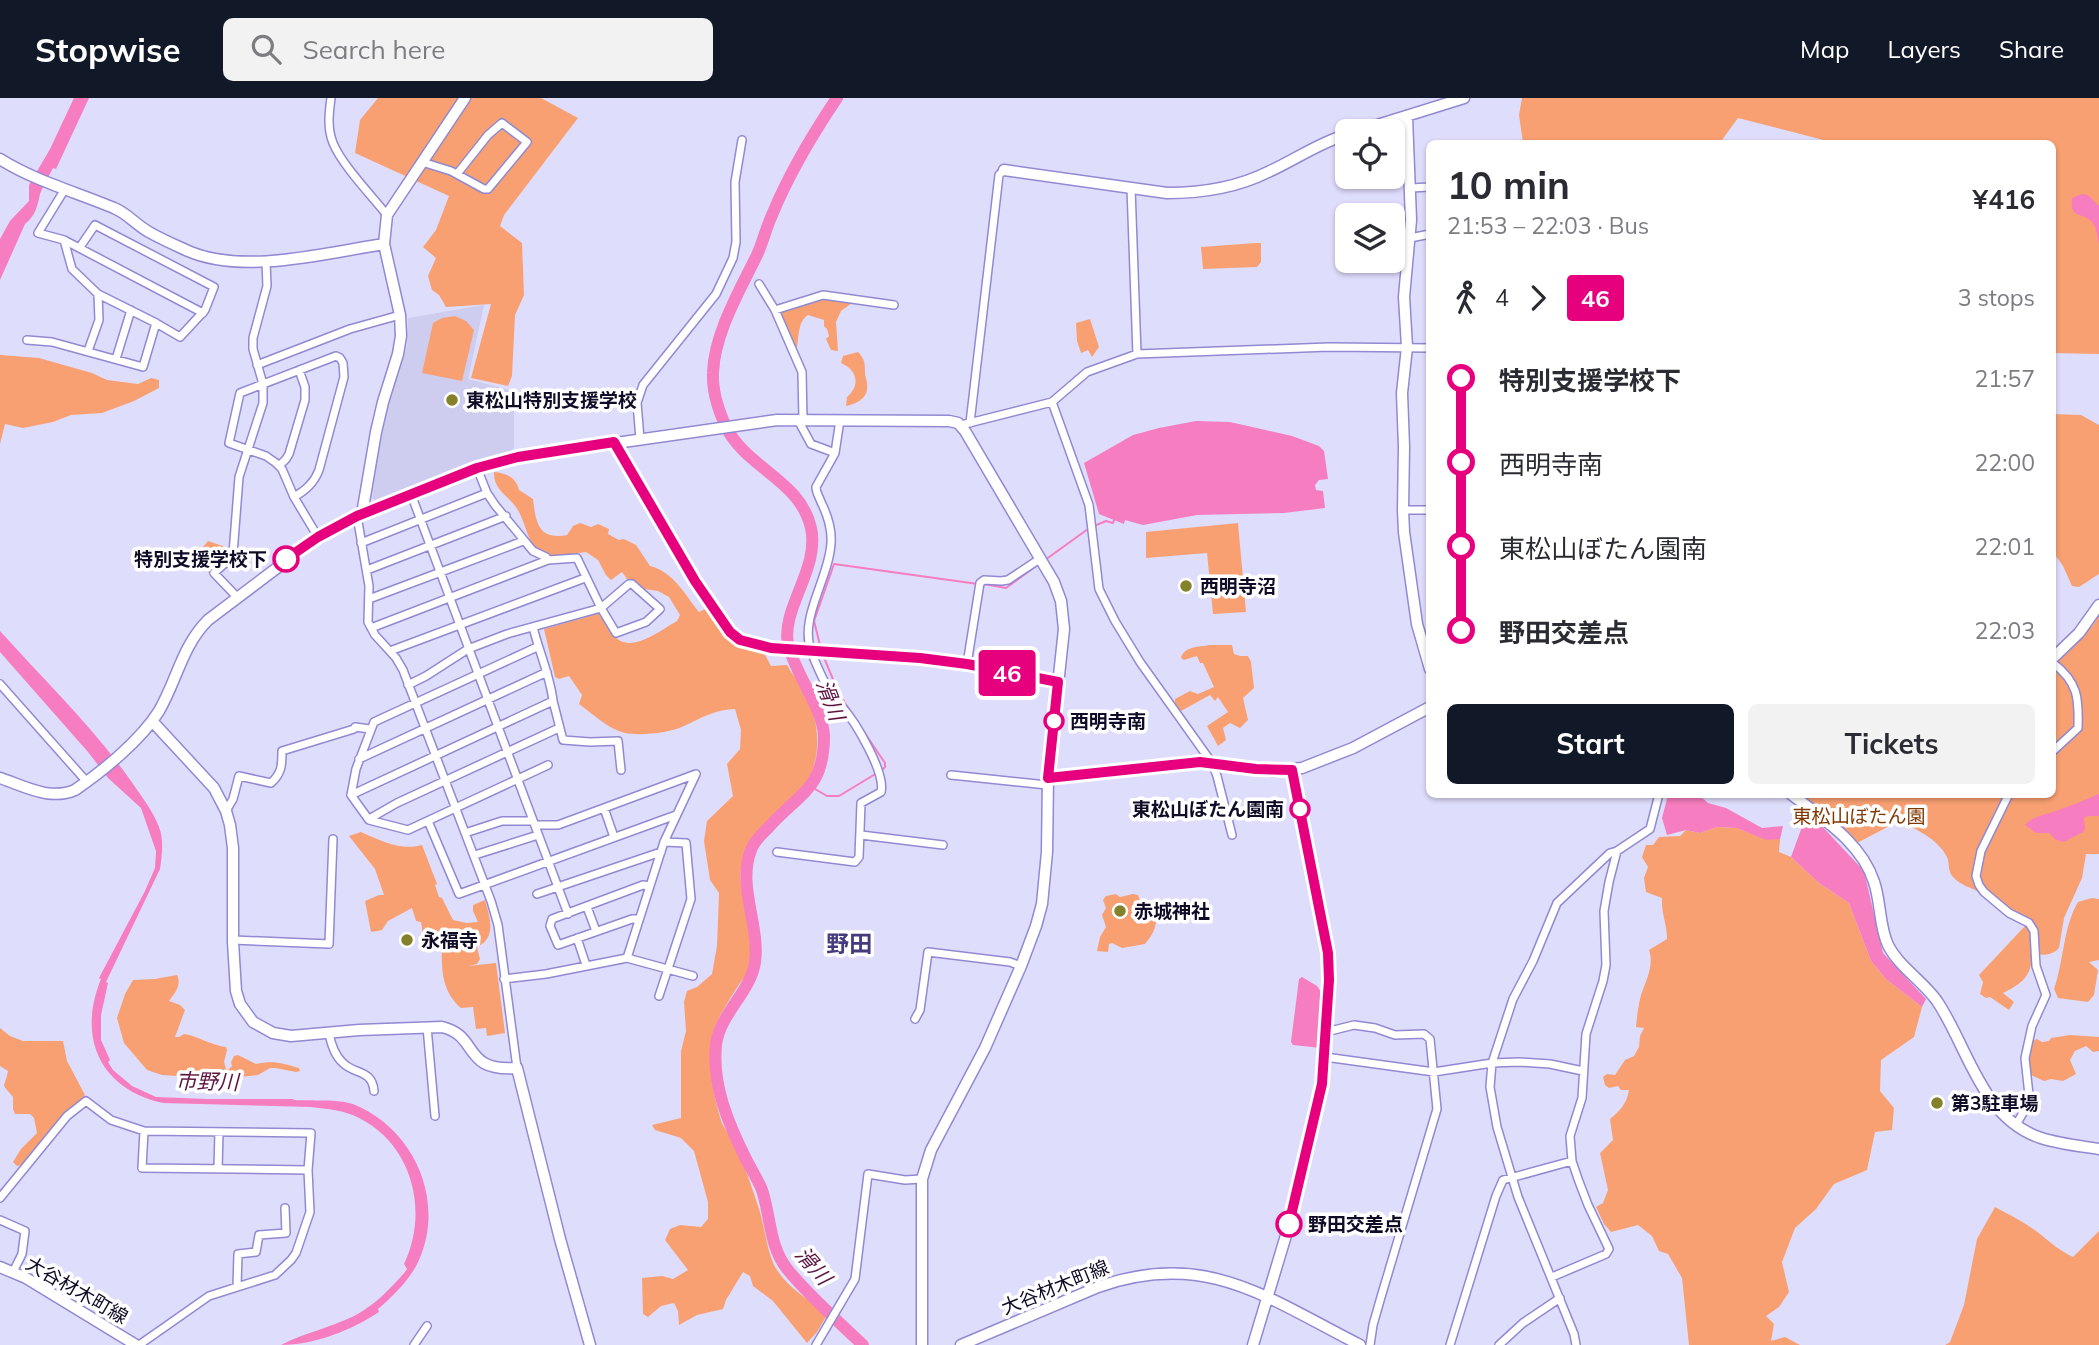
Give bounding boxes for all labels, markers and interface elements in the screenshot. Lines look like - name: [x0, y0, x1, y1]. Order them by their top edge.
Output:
- search box: [223, 18, 713, 81]
- text: Stopwise: [35, 29, 181, 70]
- icon: search: [247, 30, 285, 68]
- text: Search here: [303, 33, 445, 66]
- text: Map: [1800, 34, 1849, 64]
- text: Layers: [1887, 34, 1961, 64]
- text: Share: [1999, 34, 2064, 64]
- map controls: [1335, 119, 1405, 273]
- button: locate: [1335, 119, 1405, 189]
- text: 10 min: [1447, 161, 1570, 209]
- text: ¥416: [1973, 183, 2035, 216]
- button: layers: [1335, 203, 1405, 273]
- text: 21:53 – 22:03 · Bus: [1447, 211, 1649, 240]
- icon: walk: [1447, 279, 1485, 317]
- icon: forward: [1519, 279, 1557, 317]
- text: 4: [1495, 283, 1509, 312]
- text: 46: [1581, 283, 1610, 313]
- text: 3 stops: [1958, 283, 2035, 312]
- text: 特別支援学校下: [1499, 364, 1681, 397]
- text: 21:57: [1975, 364, 2035, 393]
- place label: 東松山特別支援学校: [466, 388, 637, 412]
- marker: 東松山特別支援学校: [444, 392, 460, 408]
- text: 西明寺南: [1499, 448, 1603, 481]
- text: 22:00: [1975, 448, 2035, 477]
- text: 東松山ぼたん園南: [1499, 532, 1707, 565]
- text: 22:01: [1975, 532, 2035, 561]
- marker: 特別支援学校下: [273, 546, 299, 572]
- place label: 特別支援学校下: [134, 547, 267, 571]
- place label: 西明寺沼: [1200, 574, 1276, 598]
- marker: 西明寺沼: [1178, 578, 1194, 594]
- text: 野田交差点: [1499, 616, 1629, 649]
- text: 22:03: [1975, 616, 2035, 645]
- line badge: 46: [976, 650, 1038, 696]
- text: 46: [993, 658, 1021, 688]
- water label: 滑川: [811, 675, 851, 726]
- button: Start: [1447, 704, 1734, 784]
- button: Tickets: [1748, 704, 2035, 784]
- place label: 西明寺南: [1070, 709, 1146, 733]
- marker: 西明寺南: [1044, 711, 1064, 731]
- place label: 東松山ぼたん園南: [1132, 797, 1284, 821]
- marker: 東松山ぼたん園南: [1290, 799, 1310, 819]
- park label: 東松山ぼたん園: [1792, 804, 1926, 828]
- place label: 赤城神社: [1134, 899, 1210, 923]
- marker: 赤城神社: [1112, 903, 1128, 919]
- place label: 永福寺: [421, 928, 478, 952]
- district label: 野田: [826, 929, 872, 958]
- marker: 永福寺: [399, 932, 415, 948]
- water label: 市野川: [175, 1067, 241, 1095]
- place label: 第3駐車場: [1951, 1091, 2038, 1115]
- marker: 第3駐車場: [1929, 1095, 1945, 1111]
- marker: 野田交差点: [1276, 1211, 1302, 1237]
- place label: 野田交差点: [1308, 1212, 1403, 1236]
- water label: 滑川: [790, 1241, 839, 1291]
- street label: 大谷材木町線: [22, 1251, 132, 1329]
- street label: 大谷材木町線: [998, 1255, 1112, 1319]

